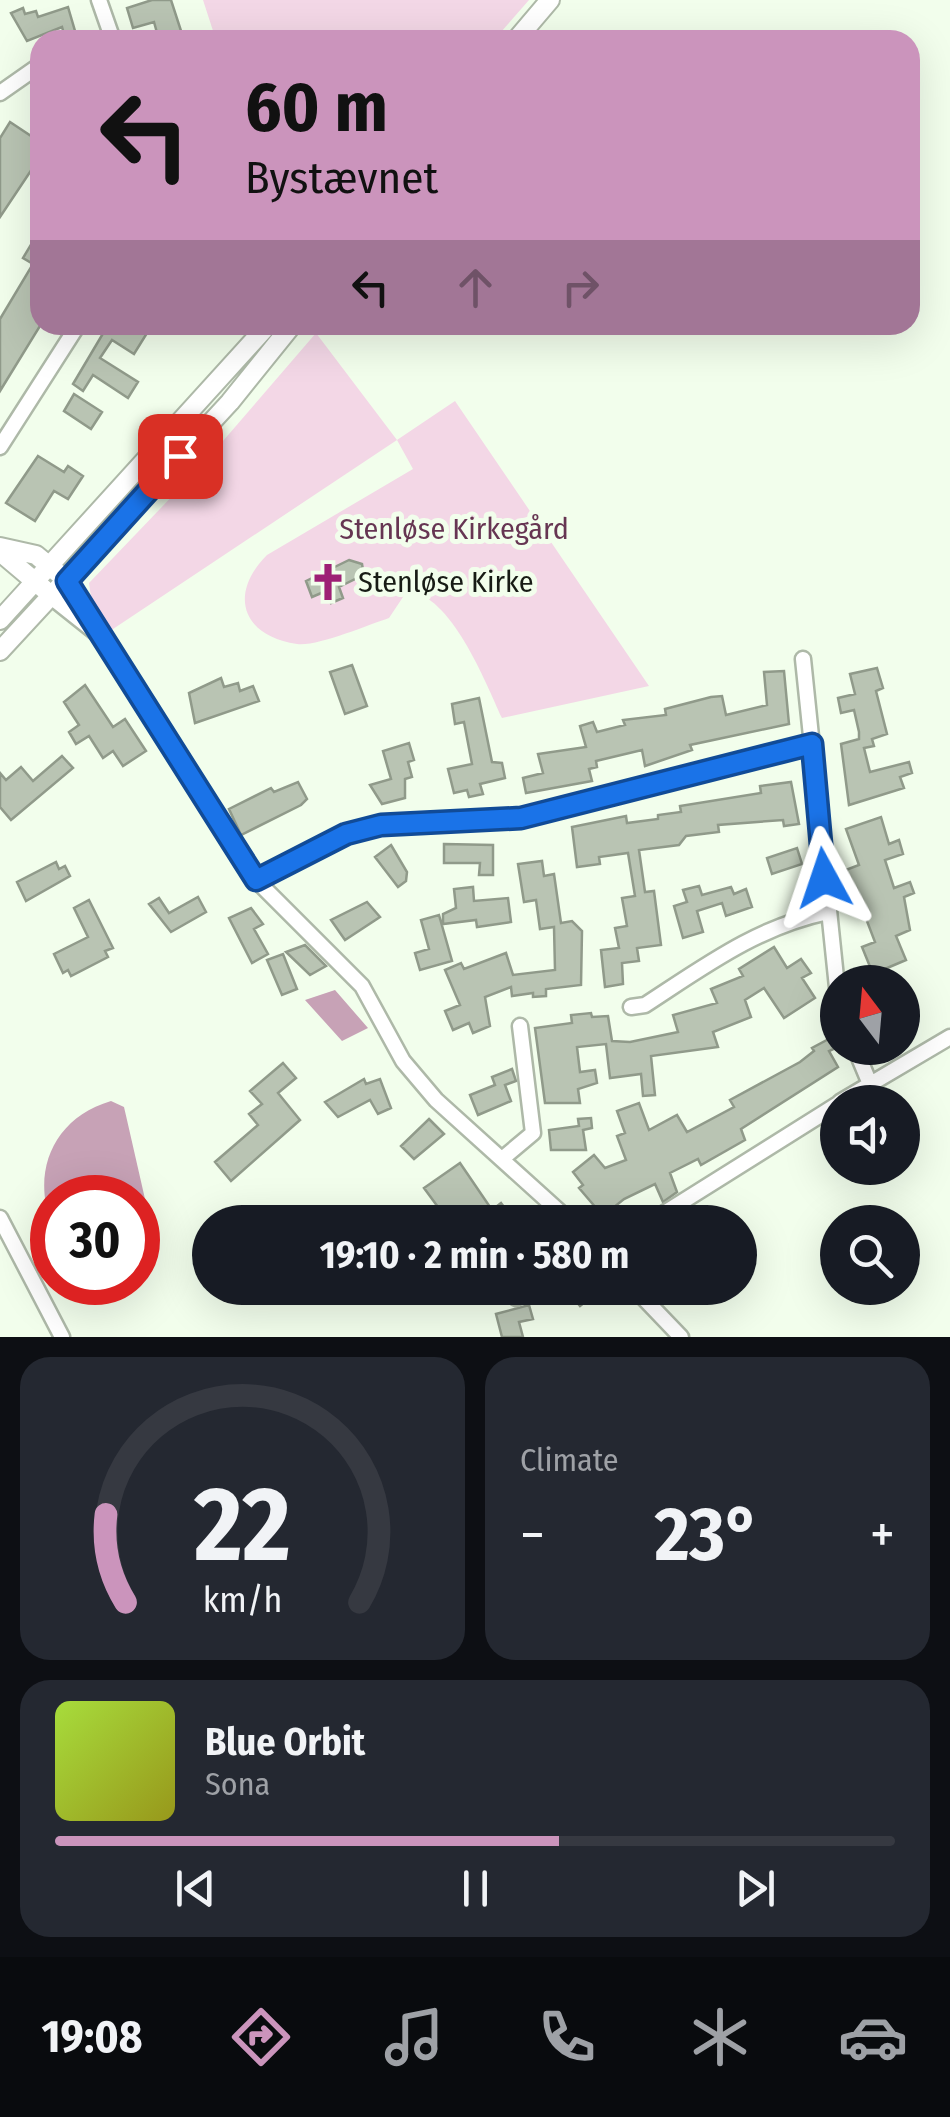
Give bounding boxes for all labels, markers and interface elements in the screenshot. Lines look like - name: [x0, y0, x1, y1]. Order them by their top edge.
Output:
- text: 60 m: [245, 66, 388, 150]
- icon: left: [80, 70, 210, 200]
- text: Bystævnet: [245, 151, 438, 205]
- icon: left: [343, 260, 398, 315]
- icon: ahead: [448, 260, 503, 315]
- icon: right: [553, 260, 608, 315]
- pin: [138, 414, 223, 499]
- icon: arrive: [153, 429, 208, 484]
- park label: Stenløse Kirkegård: [339, 511, 569, 547]
- church icon: Stenløse Kirke: [307, 561, 349, 603]
- place label: Stenløse Kirke: [358, 564, 534, 600]
- position arrow: [772, 826, 876, 930]
- north arrow: [820, 965, 920, 1065]
- map controls: [820, 965, 920, 1305]
- button: sound: [820, 1085, 920, 1185]
- speed limit sign: 30: [30, 1175, 160, 1305]
- button: search: [820, 1205, 920, 1305]
- text: 19:10 · 2 min · 580 m: [320, 1232, 629, 1278]
- text: Climate: [520, 1441, 619, 1479]
- text: 22: [193, 1463, 291, 1588]
- text: 23°: [655, 1490, 760, 1580]
- text: −: [520, 1502, 545, 1568]
- text: +: [870, 1502, 895, 1568]
- text: km/h: [203, 1579, 282, 1621]
- text: Blue Orbit: [205, 1719, 365, 1765]
- text: Sona: [205, 1765, 270, 1803]
- icon: previous: [168, 1861, 223, 1916]
- icon: pause: [448, 1861, 503, 1916]
- icon: next: [728, 1861, 783, 1916]
- icon: directions: [226, 2002, 296, 2072]
- icon: music: [379, 2002, 449, 2072]
- icon: phone: [532, 2002, 602, 2072]
- icon: climate: [685, 2002, 755, 2072]
- icon: car: [838, 2002, 908, 2072]
- text: 19:08: [42, 2010, 143, 2064]

